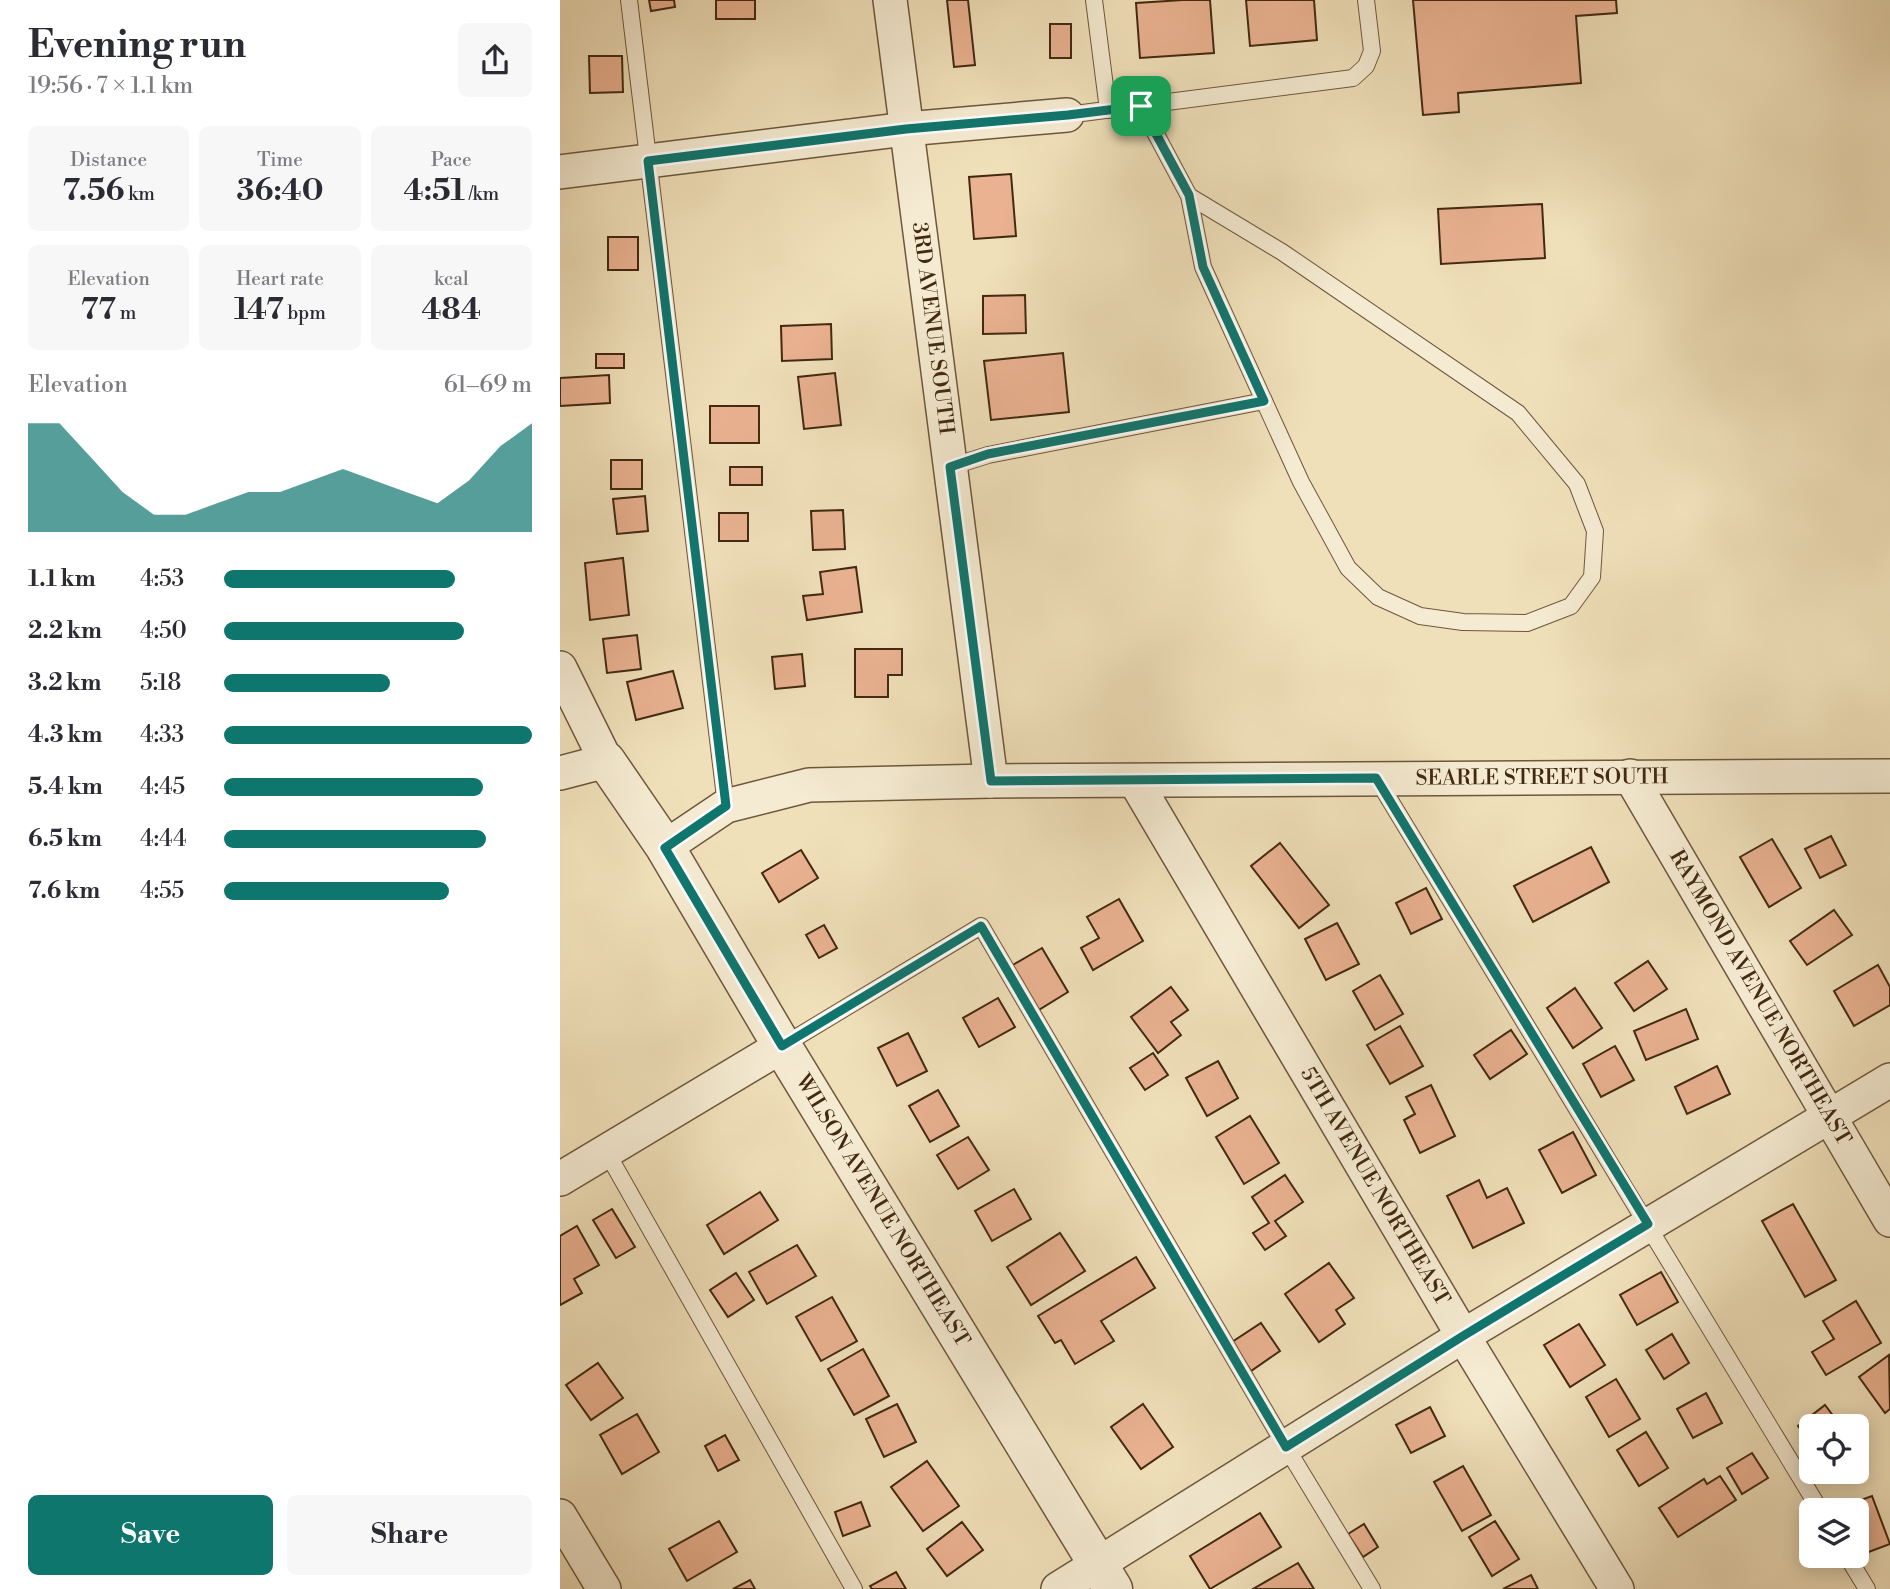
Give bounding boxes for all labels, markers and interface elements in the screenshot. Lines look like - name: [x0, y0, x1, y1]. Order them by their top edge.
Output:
- text: Evening run: [28, 22, 246, 69]
- button: share: [458, 23, 532, 97]
- text: 19:56 · 7 × 1.1 km: [28, 72, 193, 100]
- pin: [1111, 76, 1171, 136]
- icon: arrive: [1122, 87, 1160, 125]
- text: Distance: [70, 148, 147, 172]
- text: Time: [257, 148, 303, 172]
- text: Pace: [431, 148, 472, 172]
- text: 7.56: [62, 172, 124, 210]
- text: 36:40: [236, 172, 324, 210]
- text: 4:51: [404, 172, 465, 210]
- text: km: [124, 182, 155, 206]
- text: /km: [465, 182, 499, 206]
- street label: 3RD AVENUE SOUTH: [906, 221, 959, 436]
- text: Elevation: [68, 267, 150, 291]
- text: Heart rate: [236, 267, 324, 291]
- text: kcal: [434, 267, 469, 291]
- text: 77: [81, 291, 116, 329]
- text: 147: [234, 291, 284, 329]
- text: 484: [421, 291, 481, 329]
- text: m: [116, 301, 136, 325]
- text: bpm: [284, 301, 326, 325]
- text: Elevation: [28, 371, 128, 399]
- text: 61–69 m: [444, 371, 532, 399]
- text: 1.1 km: [28, 565, 96, 593]
- text: 4:53: [140, 565, 184, 593]
- text: 2.2 km: [28, 617, 102, 645]
- text: 4:50: [140, 617, 187, 645]
- text: 3.2 km: [28, 669, 101, 697]
- text: 5:18: [140, 669, 181, 697]
- text: 4.3 km: [28, 721, 102, 749]
- text: 4:33: [140, 721, 184, 749]
- street label: SEARLE STREET SOUTH: [1415, 764, 1669, 792]
- text: 5.4 km: [28, 773, 103, 801]
- text: 4:45: [140, 773, 185, 801]
- text: 6.5 km: [28, 825, 102, 853]
- text: 4:44: [140, 825, 187, 853]
- street label: RAYMOND AVENUE NORTHEAST: [1663, 845, 1857, 1150]
- text: 7.6 km: [28, 877, 100, 905]
- text: 4:55: [140, 877, 184, 905]
- street label: 5TH AVENUE NORTHEAST: [1294, 1063, 1455, 1311]
- street label: WILSON AVENUE NORTHEAST: [789, 1069, 975, 1352]
- map controls: [1799, 1414, 1869, 1568]
- button: locate: [1799, 1414, 1869, 1484]
- button: Save: [28, 1495, 273, 1575]
- button: Share: [287, 1495, 532, 1575]
- button: layers: [1799, 1498, 1869, 1568]

